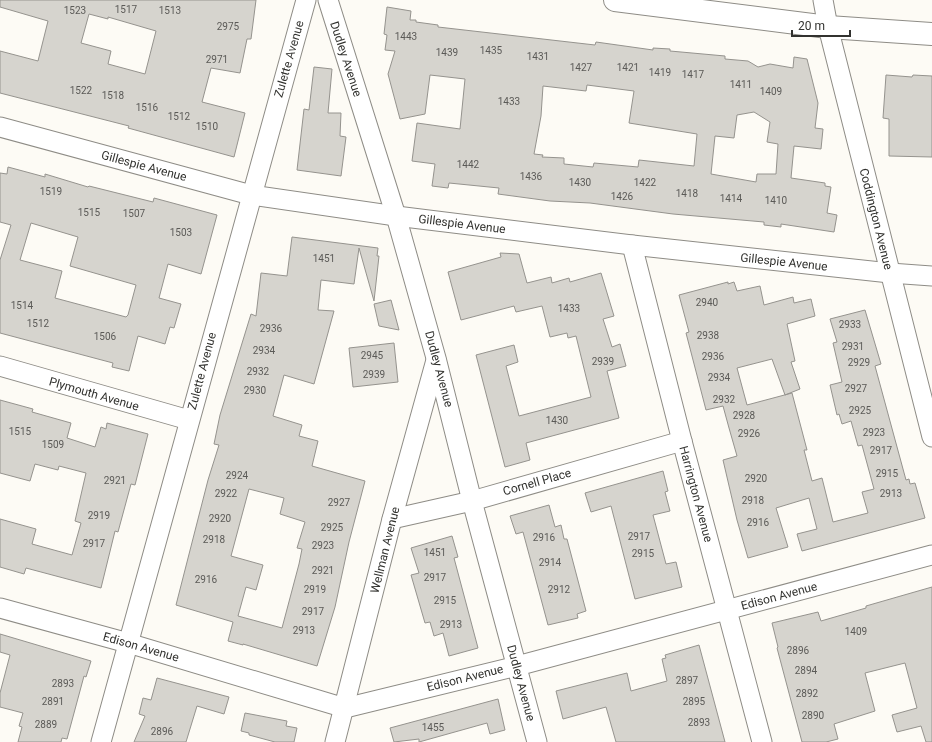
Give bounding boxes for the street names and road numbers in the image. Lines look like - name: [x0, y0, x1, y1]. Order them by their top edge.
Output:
- street label: Zulette Avenue: [271, 19, 307, 99]
- street label: Dudley Avenue: [327, 20, 365, 98]
- street label: Gillespie Avenue: [100, 148, 188, 184]
- street label: Coddington Avenue: [857, 167, 895, 271]
- street label: Gillespie Avenue: [418, 212, 506, 236]
- street label: Gillespie Avenue: [740, 250, 828, 274]
- street label: Dudley Avenue: [422, 329, 456, 409]
- street label: Zulette Avenue: [185, 331, 219, 411]
- street label: Plymouth Avenue: [47, 374, 141, 414]
- street label: Harrington Avenue: [676, 444, 716, 544]
- street label: Cornell Place: [501, 466, 573, 498]
- street label: Wellman Avenue: [367, 505, 403, 595]
- street label: Edison Avenue: [739, 579, 819, 613]
- street label: Edison Avenue: [101, 629, 181, 665]
- street label: Dudley Avenue: [504, 643, 538, 723]
- street label: Edison Avenue: [425, 662, 505, 694]

